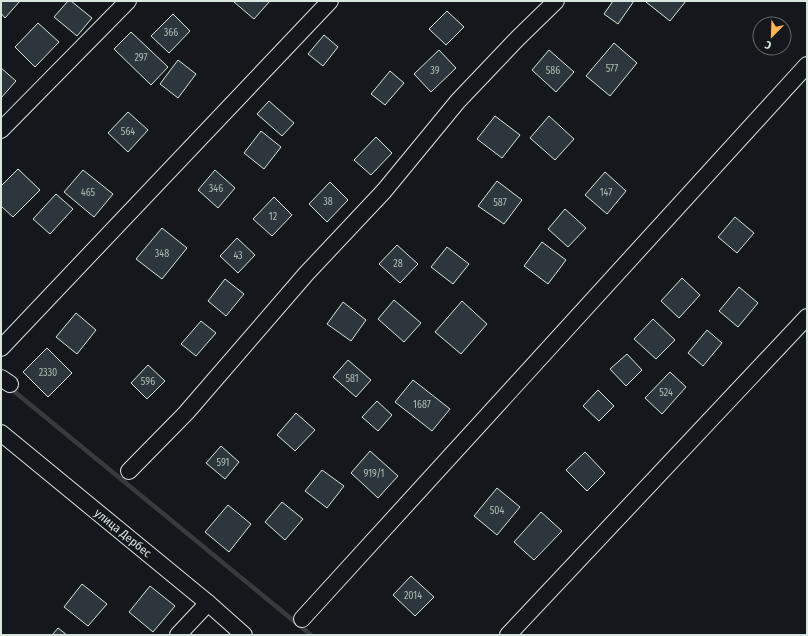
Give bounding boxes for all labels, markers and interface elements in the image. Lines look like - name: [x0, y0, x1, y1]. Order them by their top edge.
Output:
- north arrow: [752, 16, 792, 56]
- house number: 366: [164, 27, 178, 39]
- text: С: [763, 38, 773, 52]
- house number: 297: [134, 52, 148, 64]
- house number: 577: [606, 63, 618, 75]
- house number: 39: [430, 65, 440, 77]
- house number: 586: [546, 65, 560, 77]
- house number: 564: [121, 126, 135, 138]
- house number: 346: [209, 183, 223, 195]
- house number: 465: [81, 187, 96, 199]
- house number: 147: [600, 187, 612, 199]
- house number: 38: [323, 196, 333, 208]
- house number: 587: [493, 197, 507, 209]
- house number: 12: [269, 211, 278, 223]
- house number: 348: [155, 248, 169, 260]
- house number: 43: [233, 250, 243, 262]
- house number: 28: [393, 258, 403, 270]
- house number: 2330: [39, 367, 57, 379]
- house number: 581: [345, 373, 359, 385]
- house number: 596: [141, 376, 155, 388]
- house number: 524: [659, 387, 673, 399]
- house number: 1687: [413, 399, 431, 411]
- house number: 591: [216, 457, 230, 469]
- house number: 919/1: [363, 468, 385, 480]
- house number: 504: [490, 505, 504, 517]
- street label: улица Дербес: [92, 506, 154, 560]
- house number: 2014: [404, 590, 422, 602]

